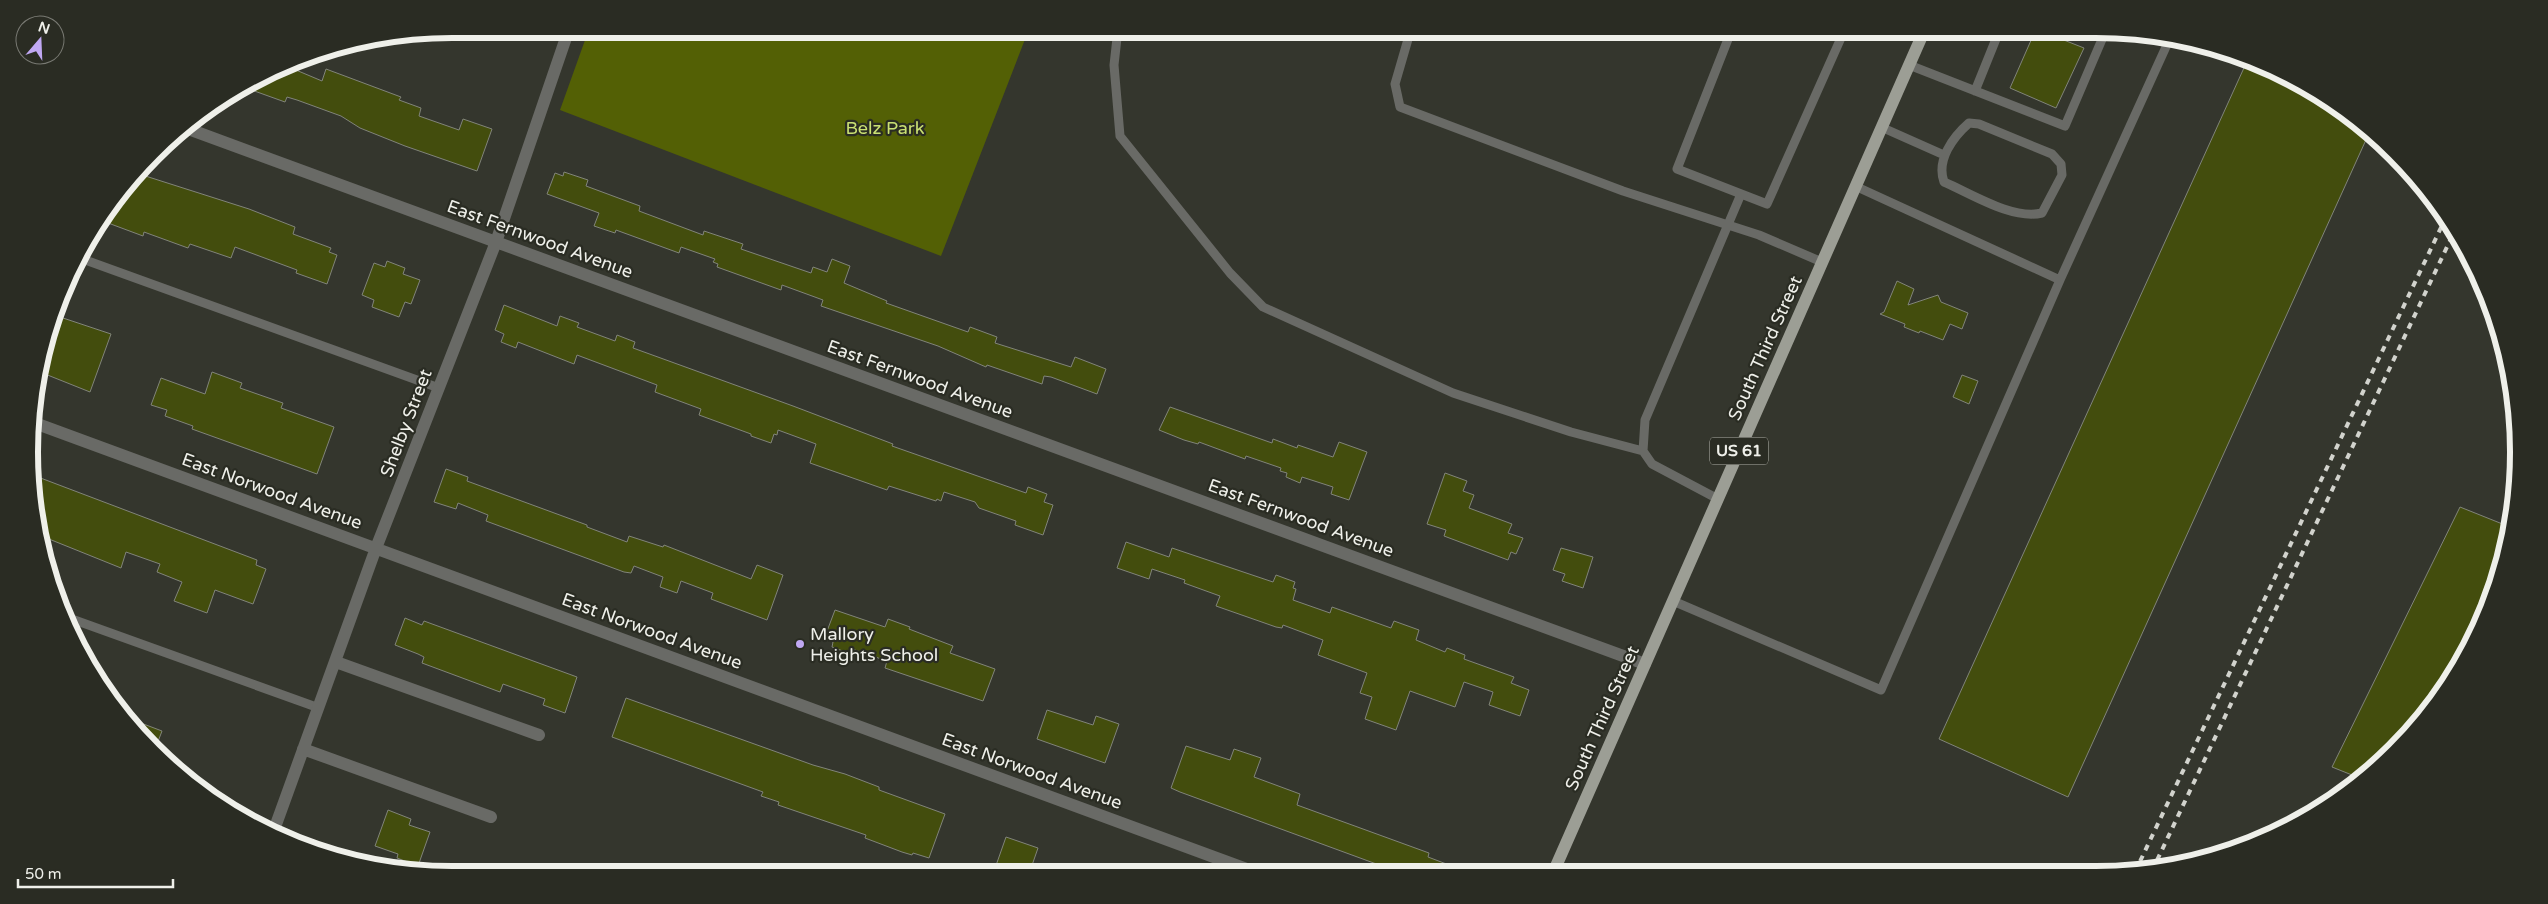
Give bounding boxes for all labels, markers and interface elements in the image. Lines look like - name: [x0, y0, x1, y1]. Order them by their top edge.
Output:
- north arrow: [15, 15, 65, 65]
- text: N: [36, 18, 52, 38]
- park label: Belz Park: [845, 117, 925, 139]
- street label: East Fernwood Avenue: [444, 195, 636, 283]
- street label: South Third Street: [1723, 272, 1807, 424]
- street label: East Fernwood Avenue: [824, 335, 1016, 423]
- street label: Shelby Street: [375, 366, 437, 480]
- road number: US 61: [1710, 438, 1768, 464]
- street label: East Norwood Avenue: [179, 448, 365, 534]
- street label: East Fernwood Avenue: [1205, 474, 1397, 562]
- street label: East Norwood Avenue: [559, 588, 745, 674]
- place label: Mallory Heights School: [810, 623, 938, 666]
- marker: Mallory Heights School: [794, 638, 806, 650]
- street label: South Third Street: [1560, 642, 1644, 794]
- street label: East Norwood Avenue: [939, 728, 1125, 814]
- scale bar: [18, 856, 172, 888]
- text: 50 m: [25, 865, 62, 883]

